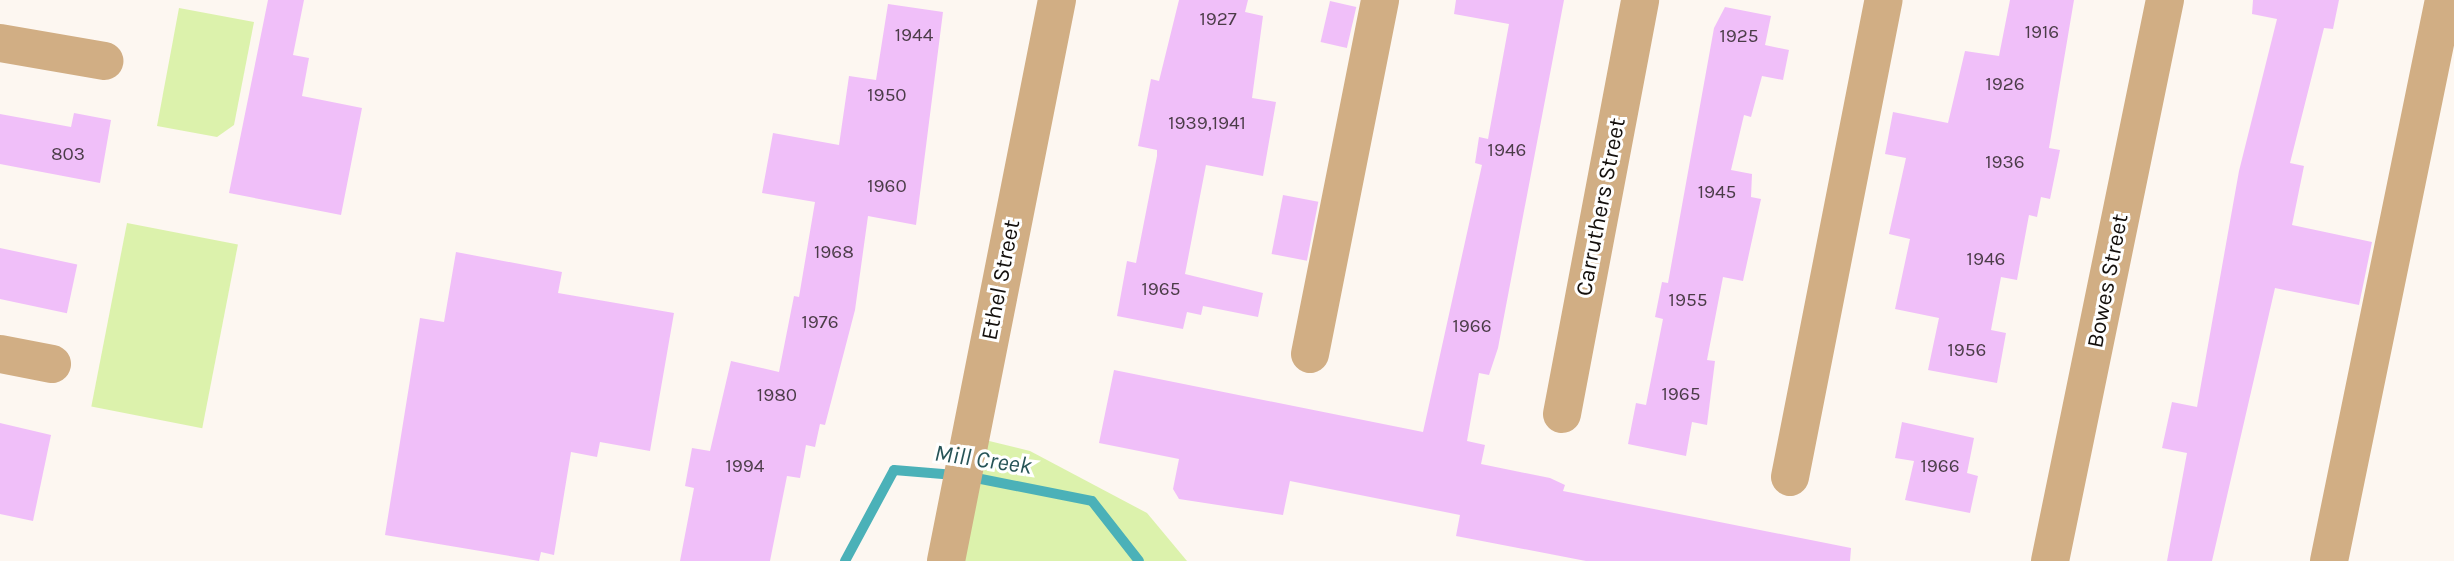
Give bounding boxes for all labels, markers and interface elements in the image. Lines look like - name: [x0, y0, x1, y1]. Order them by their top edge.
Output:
- house number: 1927: [1199, 9, 1237, 31]
- house number: 1916: [2025, 22, 2059, 44]
- house number: 1944: [895, 25, 933, 47]
- house number: 1925: [1719, 26, 1759, 48]
- house number: 1926: [1985, 74, 2025, 96]
- house number: 1950: [867, 85, 907, 107]
- house number: 1939,1941: [1168, 113, 1246, 135]
- street label: Carruthers Street: [1570, 116, 1632, 298]
- house number: 1946: [1488, 140, 1526, 162]
- house number: 803: [51, 144, 85, 166]
- house number: 1936: [1985, 152, 2025, 174]
- house number: 1960: [867, 176, 907, 198]
- house number: 1945: [1698, 182, 1736, 204]
- street label: Bowes Street: [2081, 212, 2135, 350]
- street label: Ethel Street: [976, 217, 1026, 343]
- house number: 1968: [814, 242, 854, 264]
- house number: 1946: [1967, 249, 2005, 271]
- house number: 1965: [1142, 279, 1180, 301]
- house number: 1955: [1669, 290, 1707, 312]
- house number: 1976: [801, 312, 839, 334]
- house number: 1966: [1452, 316, 1492, 338]
- house number: 1956: [1948, 340, 1986, 362]
- house number: 1965: [1662, 384, 1700, 406]
- house number: 1980: [757, 385, 797, 407]
- water label: Mill Creek: [933, 439, 1033, 481]
- house number: 1994: [726, 456, 764, 478]
- house number: 1966: [1920, 456, 1960, 478]

